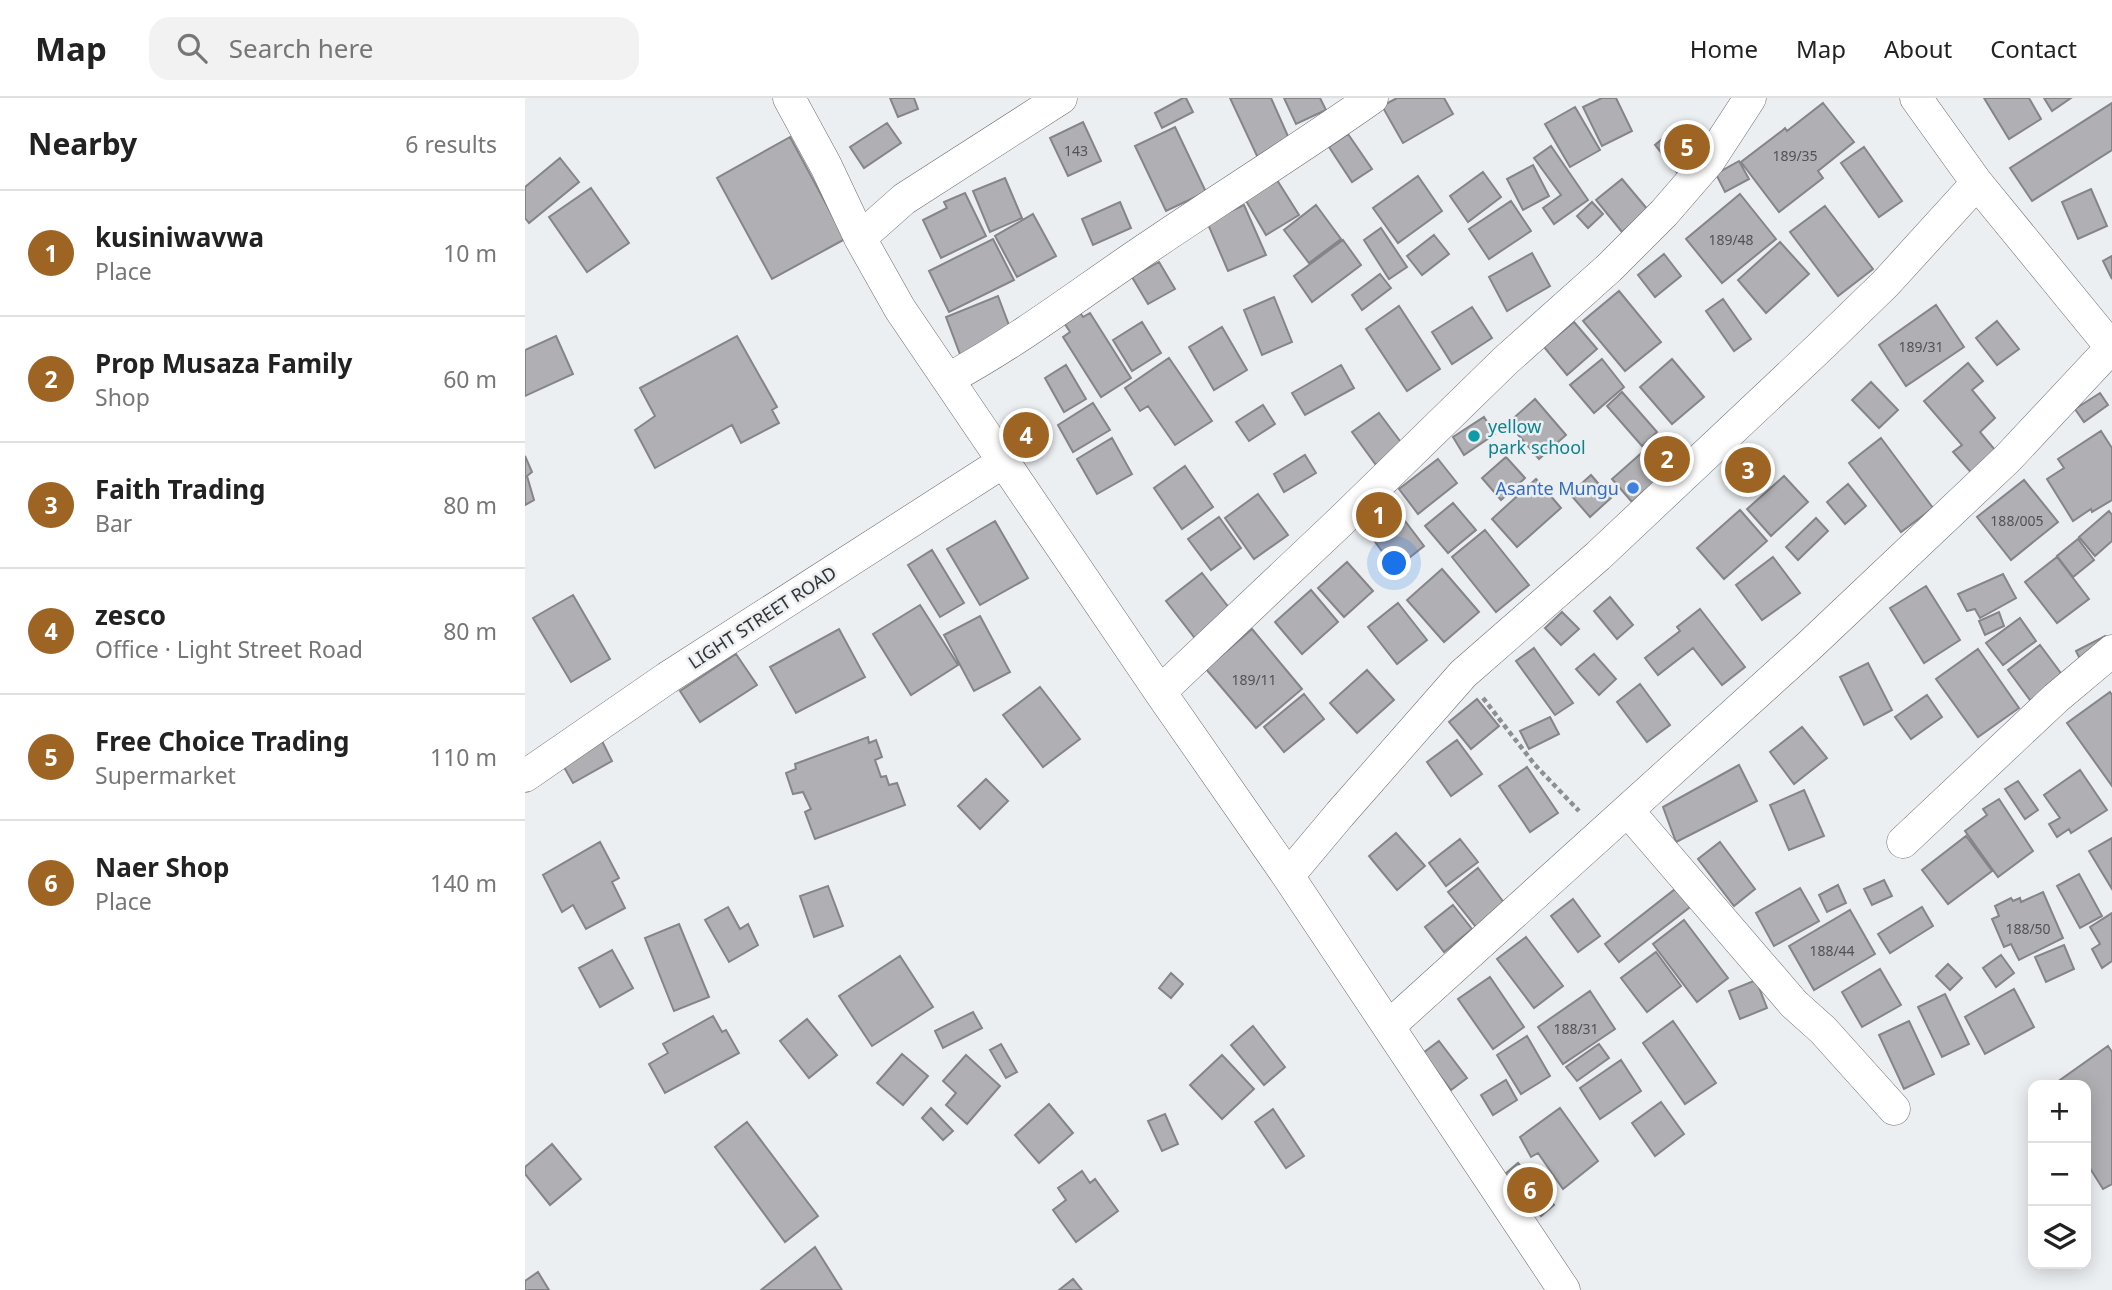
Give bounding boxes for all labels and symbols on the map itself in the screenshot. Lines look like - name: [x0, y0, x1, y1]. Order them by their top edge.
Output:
- pin: 5: [1664, 121, 1710, 173]
- house number: 143: [1064, 141, 1088, 160]
- house number: 189/35: [1772, 146, 1818, 165]
- house number: 189/48: [1708, 230, 1754, 249]
- house number: 189/31: [1898, 337, 1944, 356]
- pin: 4: [1003, 409, 1049, 461]
- place label: yellow park school: [1488, 414, 1586, 459]
- marker: yellow park school: [1466, 428, 1482, 444]
- pin: 2: [1644, 433, 1690, 485]
- pin: 3: [1725, 444, 1771, 496]
- place label: Asante Mungu: [1496, 476, 1619, 500]
- marker: Asante Mungu: [1625, 480, 1641, 496]
- pin: 1: [1356, 489, 1402, 541]
- house number: 188/005: [1990, 511, 2044, 530]
- your location: [1377, 546, 1411, 580]
- street label: LIGHT STREET ROAD: [683, 560, 841, 674]
- house number: 189/11: [1231, 670, 1277, 689]
- house number: 188/50: [2005, 919, 2051, 938]
- house number: 188/44: [1809, 941, 1855, 960]
- house number: 188/31: [1553, 1019, 1599, 1038]
- pin: 6: [1507, 1164, 1553, 1216]

